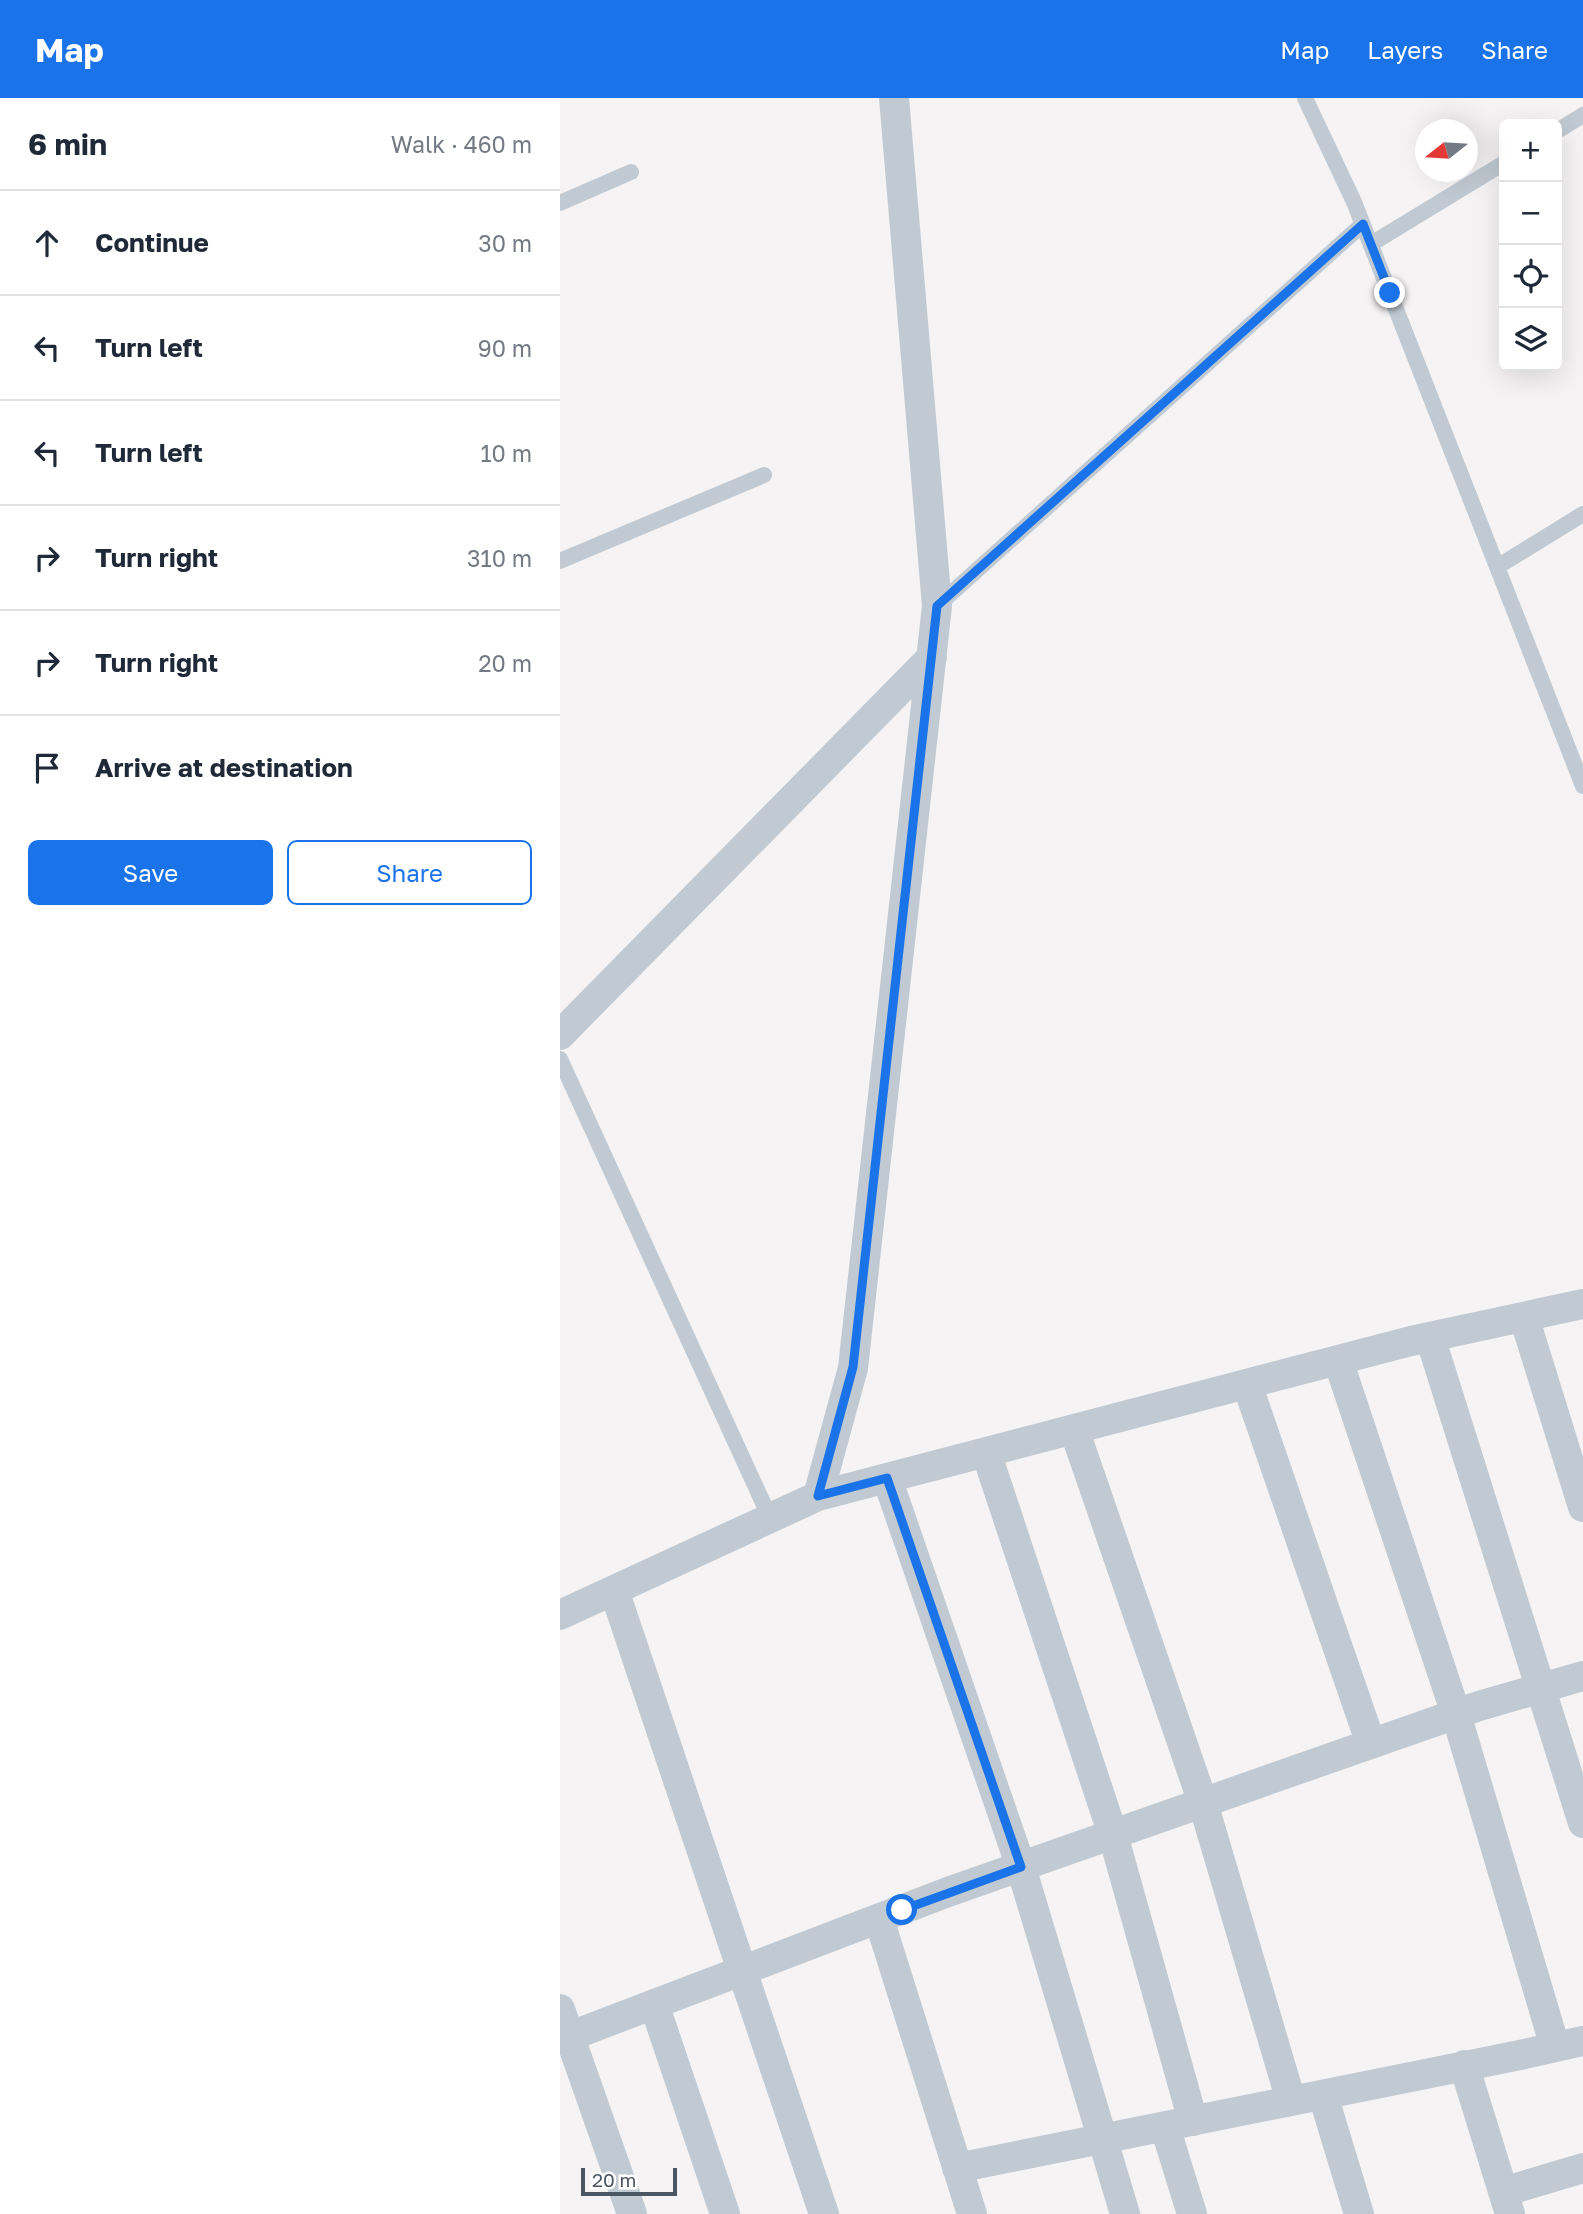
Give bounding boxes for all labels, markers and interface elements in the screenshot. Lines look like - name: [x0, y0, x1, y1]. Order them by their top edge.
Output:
- text: Map: [35, 30, 104, 69]
- text: Map: [1280, 35, 1329, 64]
- text: Layers: [1367, 35, 1443, 64]
- text: Share: [1481, 35, 1548, 64]
- north arrow: [1415, 119, 1478, 182]
- map controls: [1499, 119, 1562, 371]
- button: +: [1499, 119, 1562, 182]
- text: 6 min: [28, 126, 107, 162]
- text: Walk · 460 m: [391, 130, 532, 158]
- button: −: [1499, 182, 1562, 245]
- icon: ahead: [28, 224, 66, 262]
- text: Continue: [95, 227, 209, 258]
- text: 30 m: [478, 229, 532, 257]
- button: locate: [1499, 245, 1562, 308]
- route end: [1374, 277, 1405, 308]
- button: layers: [1499, 308, 1562, 371]
- icon: left: [28, 329, 66, 367]
- text: Turn left: [95, 332, 203, 363]
- text: 90 m: [478, 334, 532, 362]
- icon: left: [28, 434, 66, 472]
- text: Turn left: [95, 437, 203, 468]
- text: 10 m: [480, 439, 532, 467]
- icon: right: [28, 539, 66, 577]
- text: Turn right: [95, 542, 218, 573]
- text: 310 m: [467, 544, 532, 572]
- icon: right: [28, 644, 66, 682]
- text: Turn right: [95, 647, 218, 678]
- text: 20 m: [478, 649, 532, 677]
- icon: arrive: [28, 749, 66, 787]
- text: Arrive at destination: [95, 752, 353, 783]
- button: Save: [28, 840, 273, 905]
- button: Share: [287, 840, 532, 905]
- route start: [886, 1894, 917, 1925]
- scale bar: [581, 2165, 677, 2197]
- text: 20 m: [592, 2168, 636, 2191]

